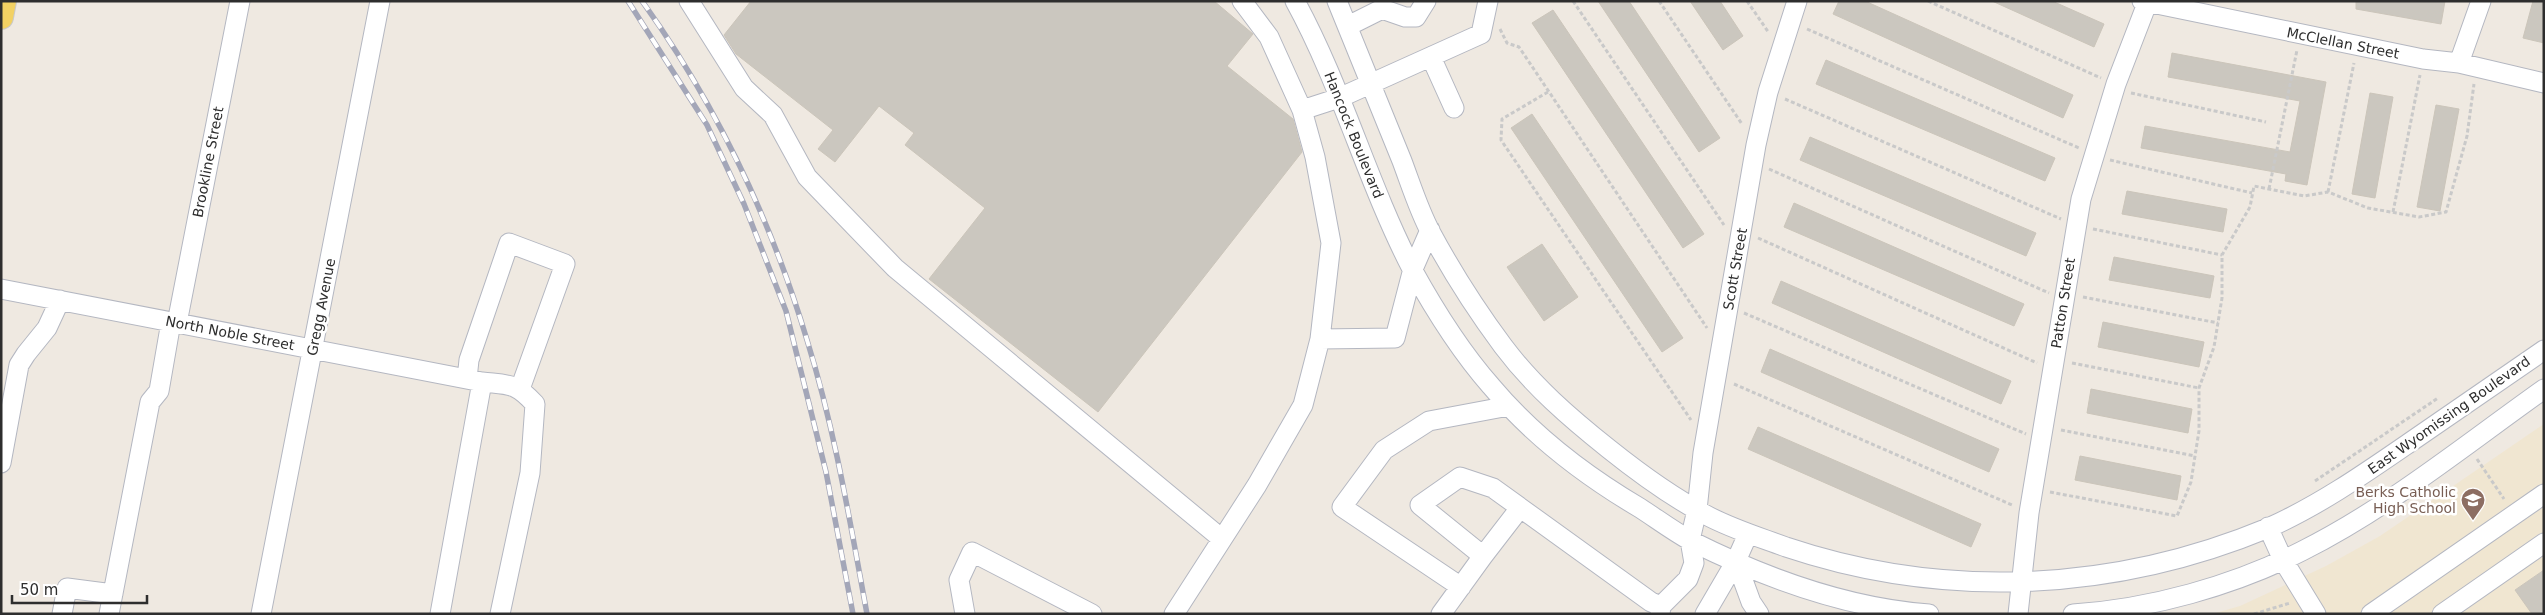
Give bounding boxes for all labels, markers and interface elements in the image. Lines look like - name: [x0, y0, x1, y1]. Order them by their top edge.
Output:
- street label: McClellan Street: [2285, 24, 2401, 62]
- street label: Hancock Boulevard: [1321, 69, 1387, 201]
- street label: Brookline Street: [189, 105, 227, 219]
- street label: Scott Street: [1720, 226, 1750, 311]
- street label: Patton Street: [2048, 256, 2078, 350]
- street label: Gregg Avenue: [304, 257, 338, 357]
- street label: North Noble Street: [164, 313, 296, 353]
- street label: East Wyomissing Boulevard: [2365, 353, 2533, 477]
- place label: Berks Catholic High School: [2355, 484, 2456, 516]
- school or university icon: Berks Catholic High School: [2460, 487, 2486, 521]
- scale bar: [12, 572, 148, 604]
- text: 50 m: [20, 581, 58, 599]

